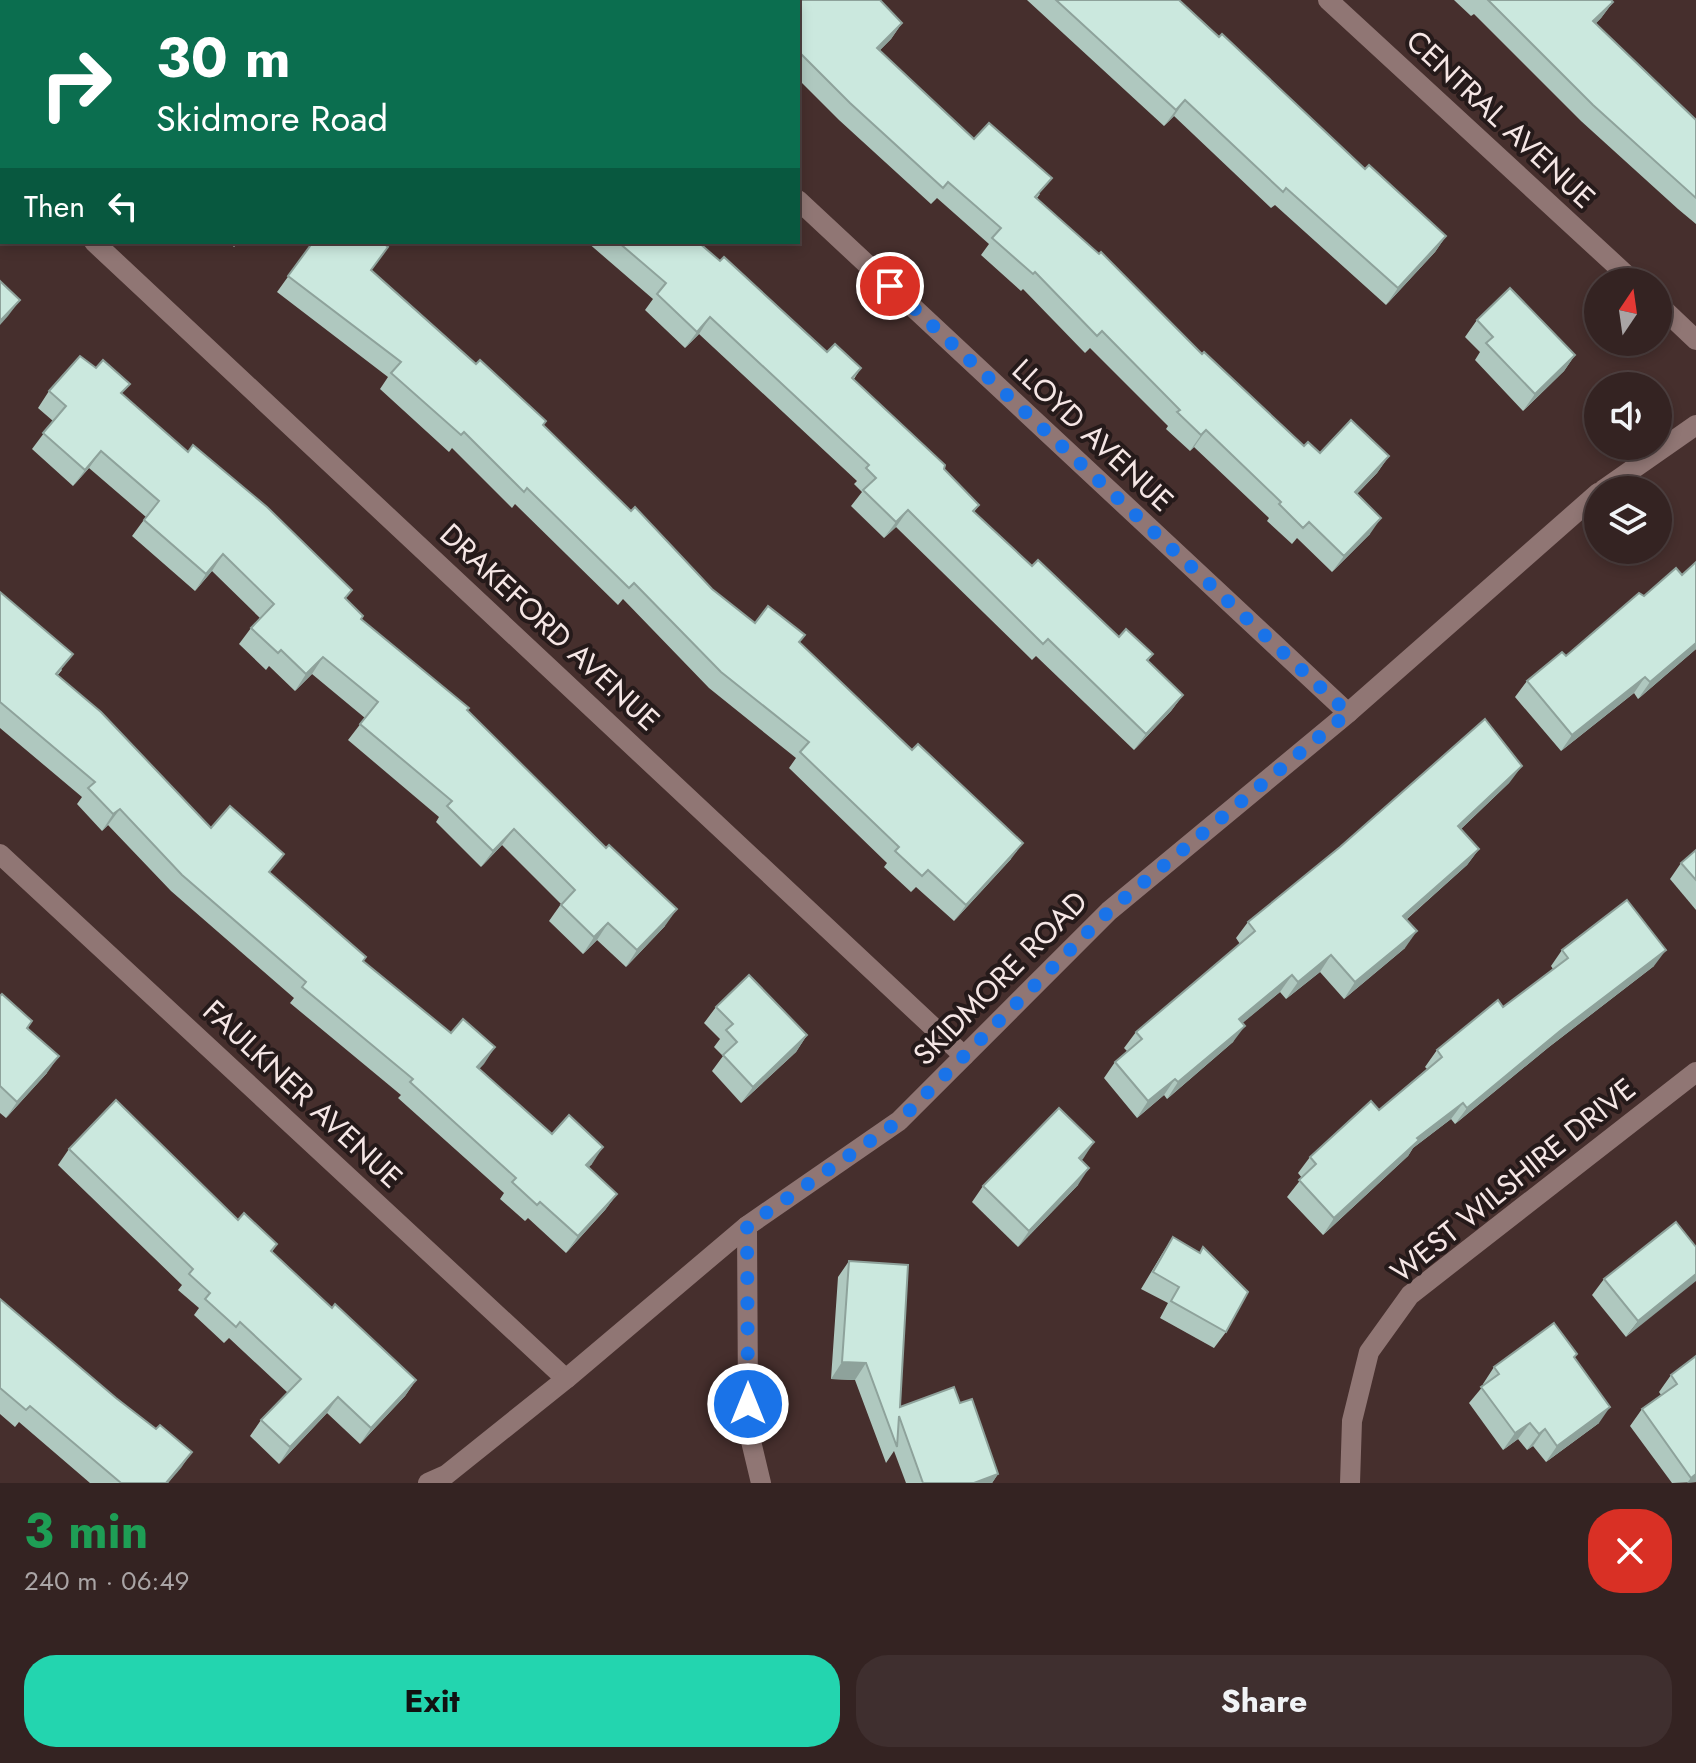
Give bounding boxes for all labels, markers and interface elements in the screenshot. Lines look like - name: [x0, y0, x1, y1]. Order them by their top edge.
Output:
- text: 30 m: [156, 17, 291, 98]
- street label: CENTRAL AVENUE: [1397, 20, 1605, 218]
- icon: right: [24, 32, 128, 136]
- text: Skidmore Road: [156, 92, 388, 144]
- icon: left: [101, 184, 145, 228]
- text: Then: [24, 185, 85, 228]
- pin: [856, 252, 924, 320]
- icon: arrive: [868, 264, 912, 308]
- north arrow: [1584, 268, 1672, 356]
- map controls: [1584, 268, 1672, 564]
- street label: LLOYD AVENUE: [1003, 349, 1183, 521]
- button: sound: [1584, 372, 1672, 460]
- button: layers: [1584, 476, 1672, 564]
- street label: DRAKEFORD AVENUE: [430, 513, 670, 741]
- street label: SKIDMORE ROAD: [903, 881, 1097, 1075]
- street label: FAULKNER AVENUE: [194, 990, 412, 1198]
- street label: WEST WILSHIRE DRIVE: [1381, 1067, 1645, 1293]
- position arrow: [706, 1362, 790, 1446]
- text: 3 min: [24, 1497, 148, 1566]
- button: close: [1588, 1509, 1672, 1593]
- text: 240 m · 06:49: [24, 1562, 190, 1600]
- button: Exit: [24, 1655, 840, 1747]
- button: Share: [856, 1655, 1672, 1747]

